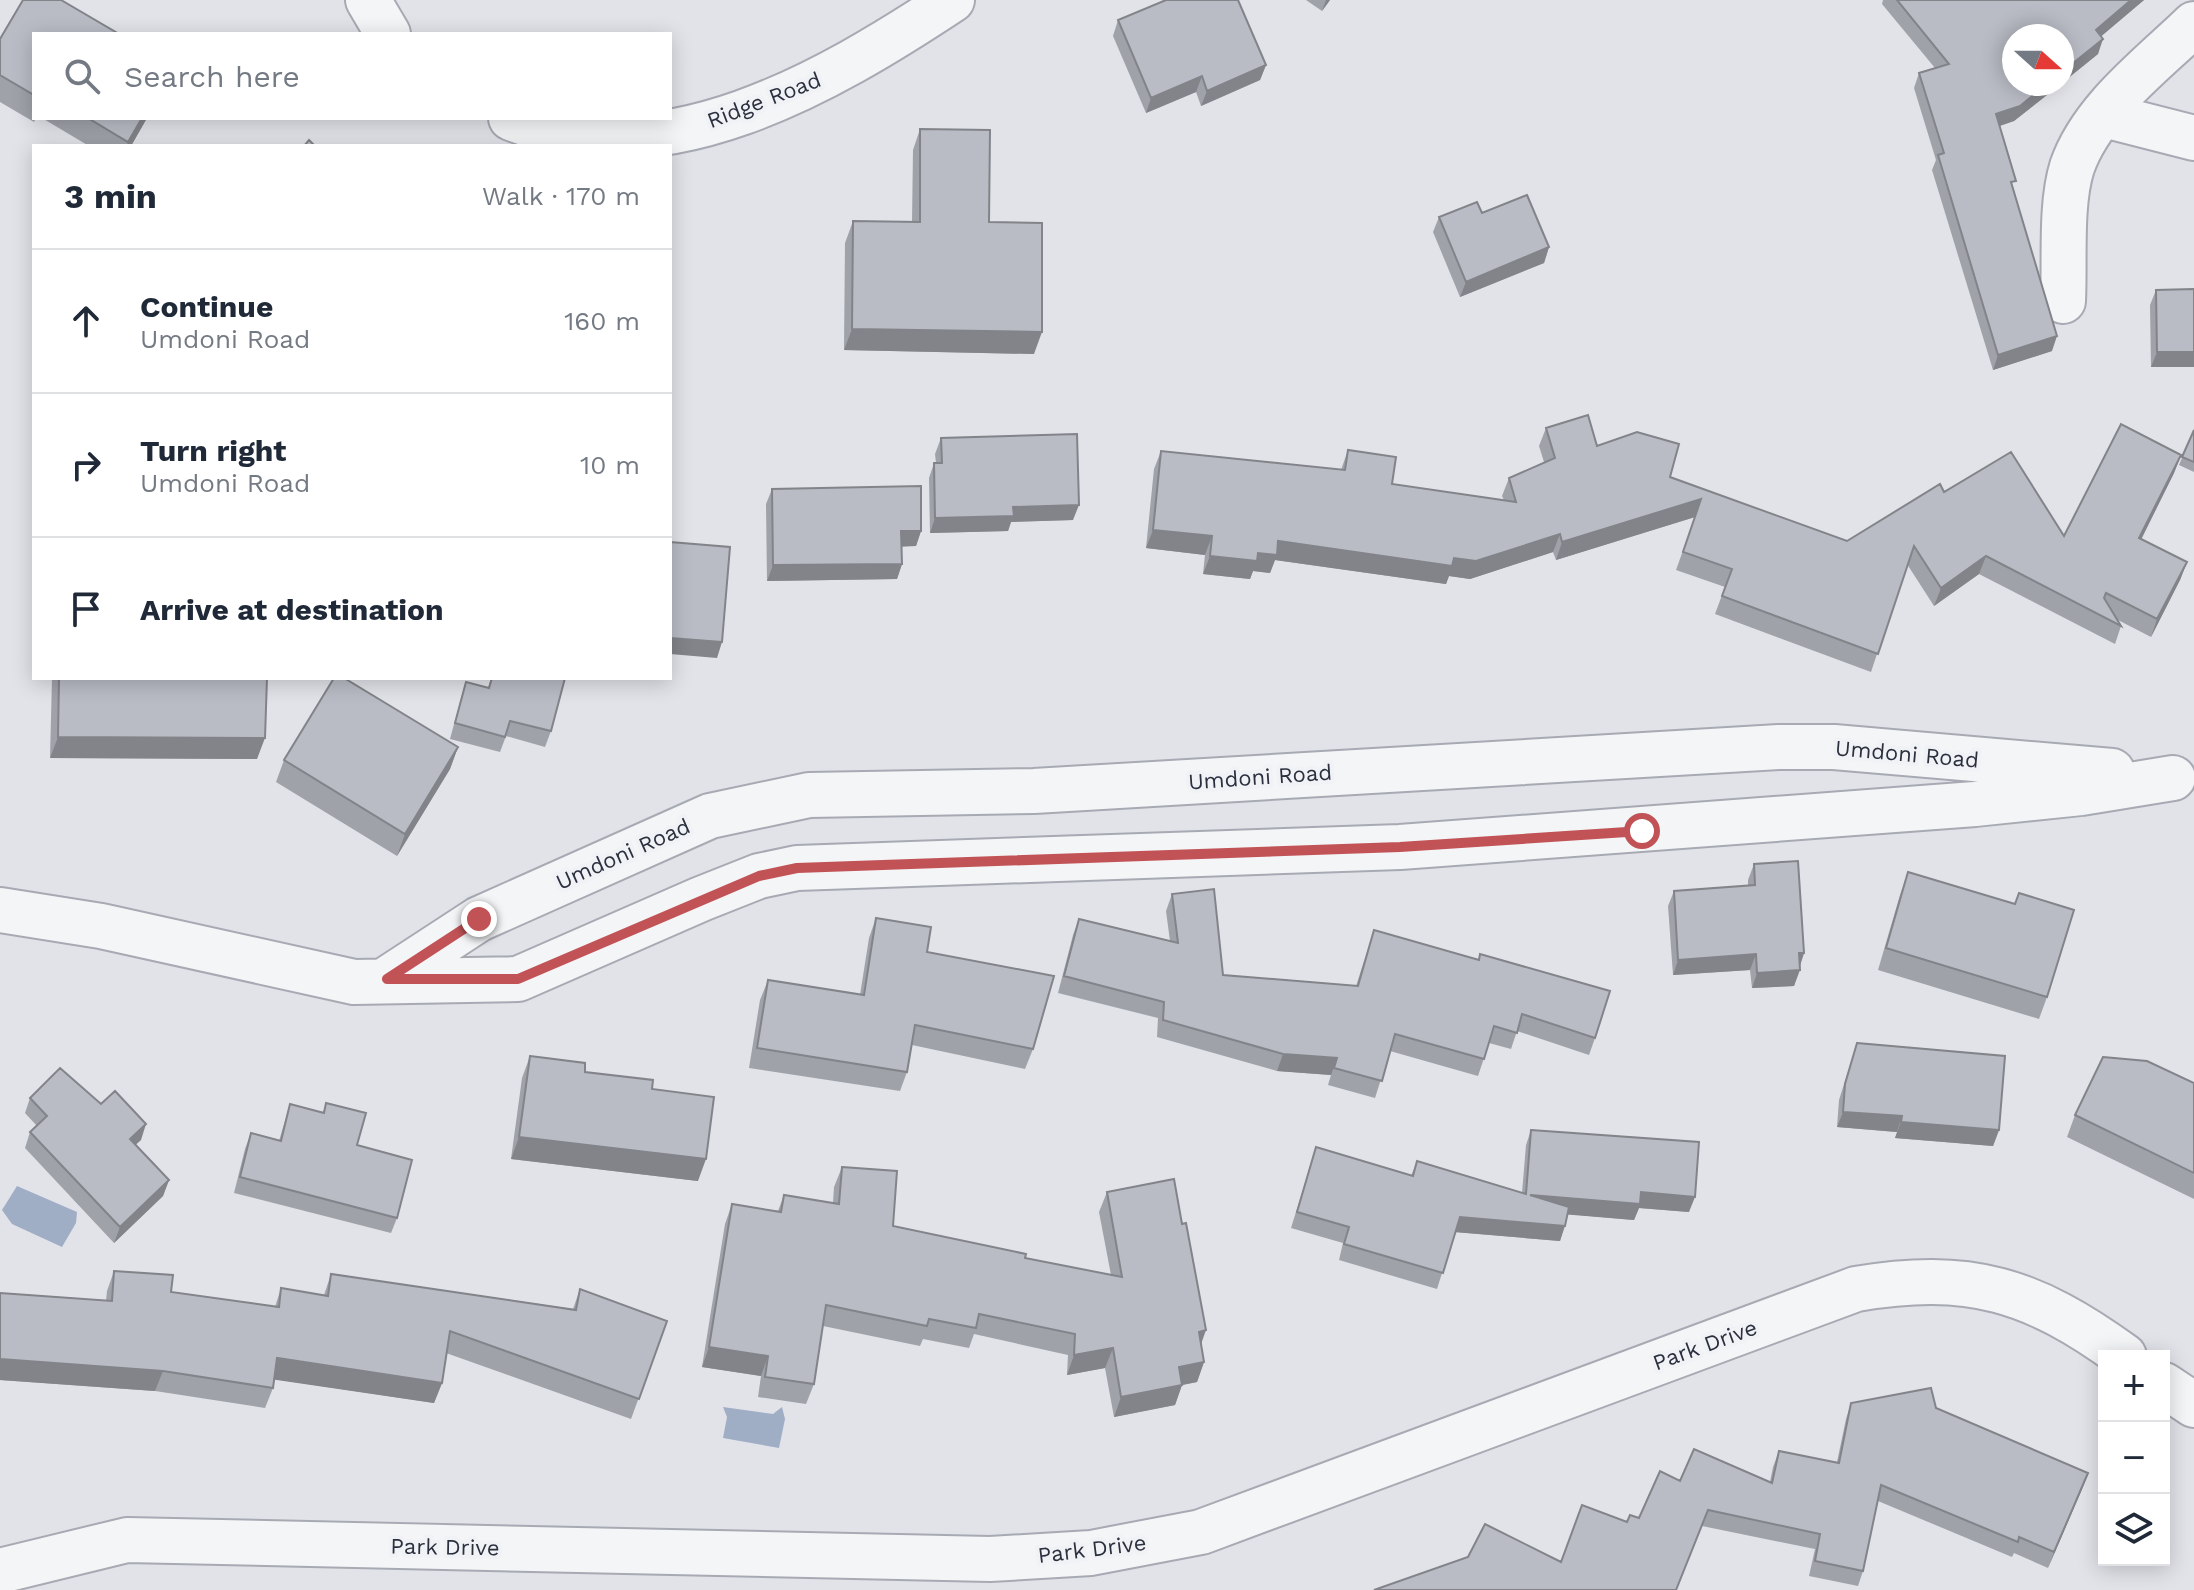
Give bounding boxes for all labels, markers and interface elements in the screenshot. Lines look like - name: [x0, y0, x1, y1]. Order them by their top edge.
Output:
- north arrow: [2002, 24, 2074, 96]
- search box: [32, 32, 672, 120]
- icon: search: [60, 54, 104, 98]
- text: Search here: [124, 59, 300, 94]
- street label: Ridge Road: [704, 67, 824, 133]
- text: 3 min: [64, 176, 157, 216]
- text: Walk · 170 m: [482, 181, 640, 211]
- text: Continue: [140, 289, 273, 324]
- icon: ahead: [64, 299, 108, 343]
- text: 160 m: [564, 306, 640, 336]
- text: Umdoni Road: [140, 324, 310, 354]
- text: Turn right: [140, 433, 286, 468]
- icon: right: [64, 443, 108, 487]
- text: 10 m: [580, 450, 640, 480]
- text: Umdoni Road: [140, 468, 310, 498]
- icon: arrive: [64, 587, 108, 631]
- text: Arrive at destination: [140, 592, 444, 627]
- street label: Umdoni Road: [1834, 735, 1980, 773]
- street label: Umdoni Road: [1187, 760, 1333, 794]
- street label: Umdoni Road: [552, 813, 694, 895]
- route start: [1624, 813, 1660, 849]
- route end: [461, 901, 497, 937]
- street label: Park Drive: [1649, 1315, 1761, 1375]
- map controls: [2098, 1350, 2170, 1566]
- button: +: [2098, 1350, 2170, 1422]
- button: −: [2098, 1422, 2170, 1494]
- button: layers: [2098, 1494, 2170, 1566]
- street label: Park Drive: [1036, 1530, 1148, 1568]
- street label: Park Drive: [390, 1534, 500, 1560]

